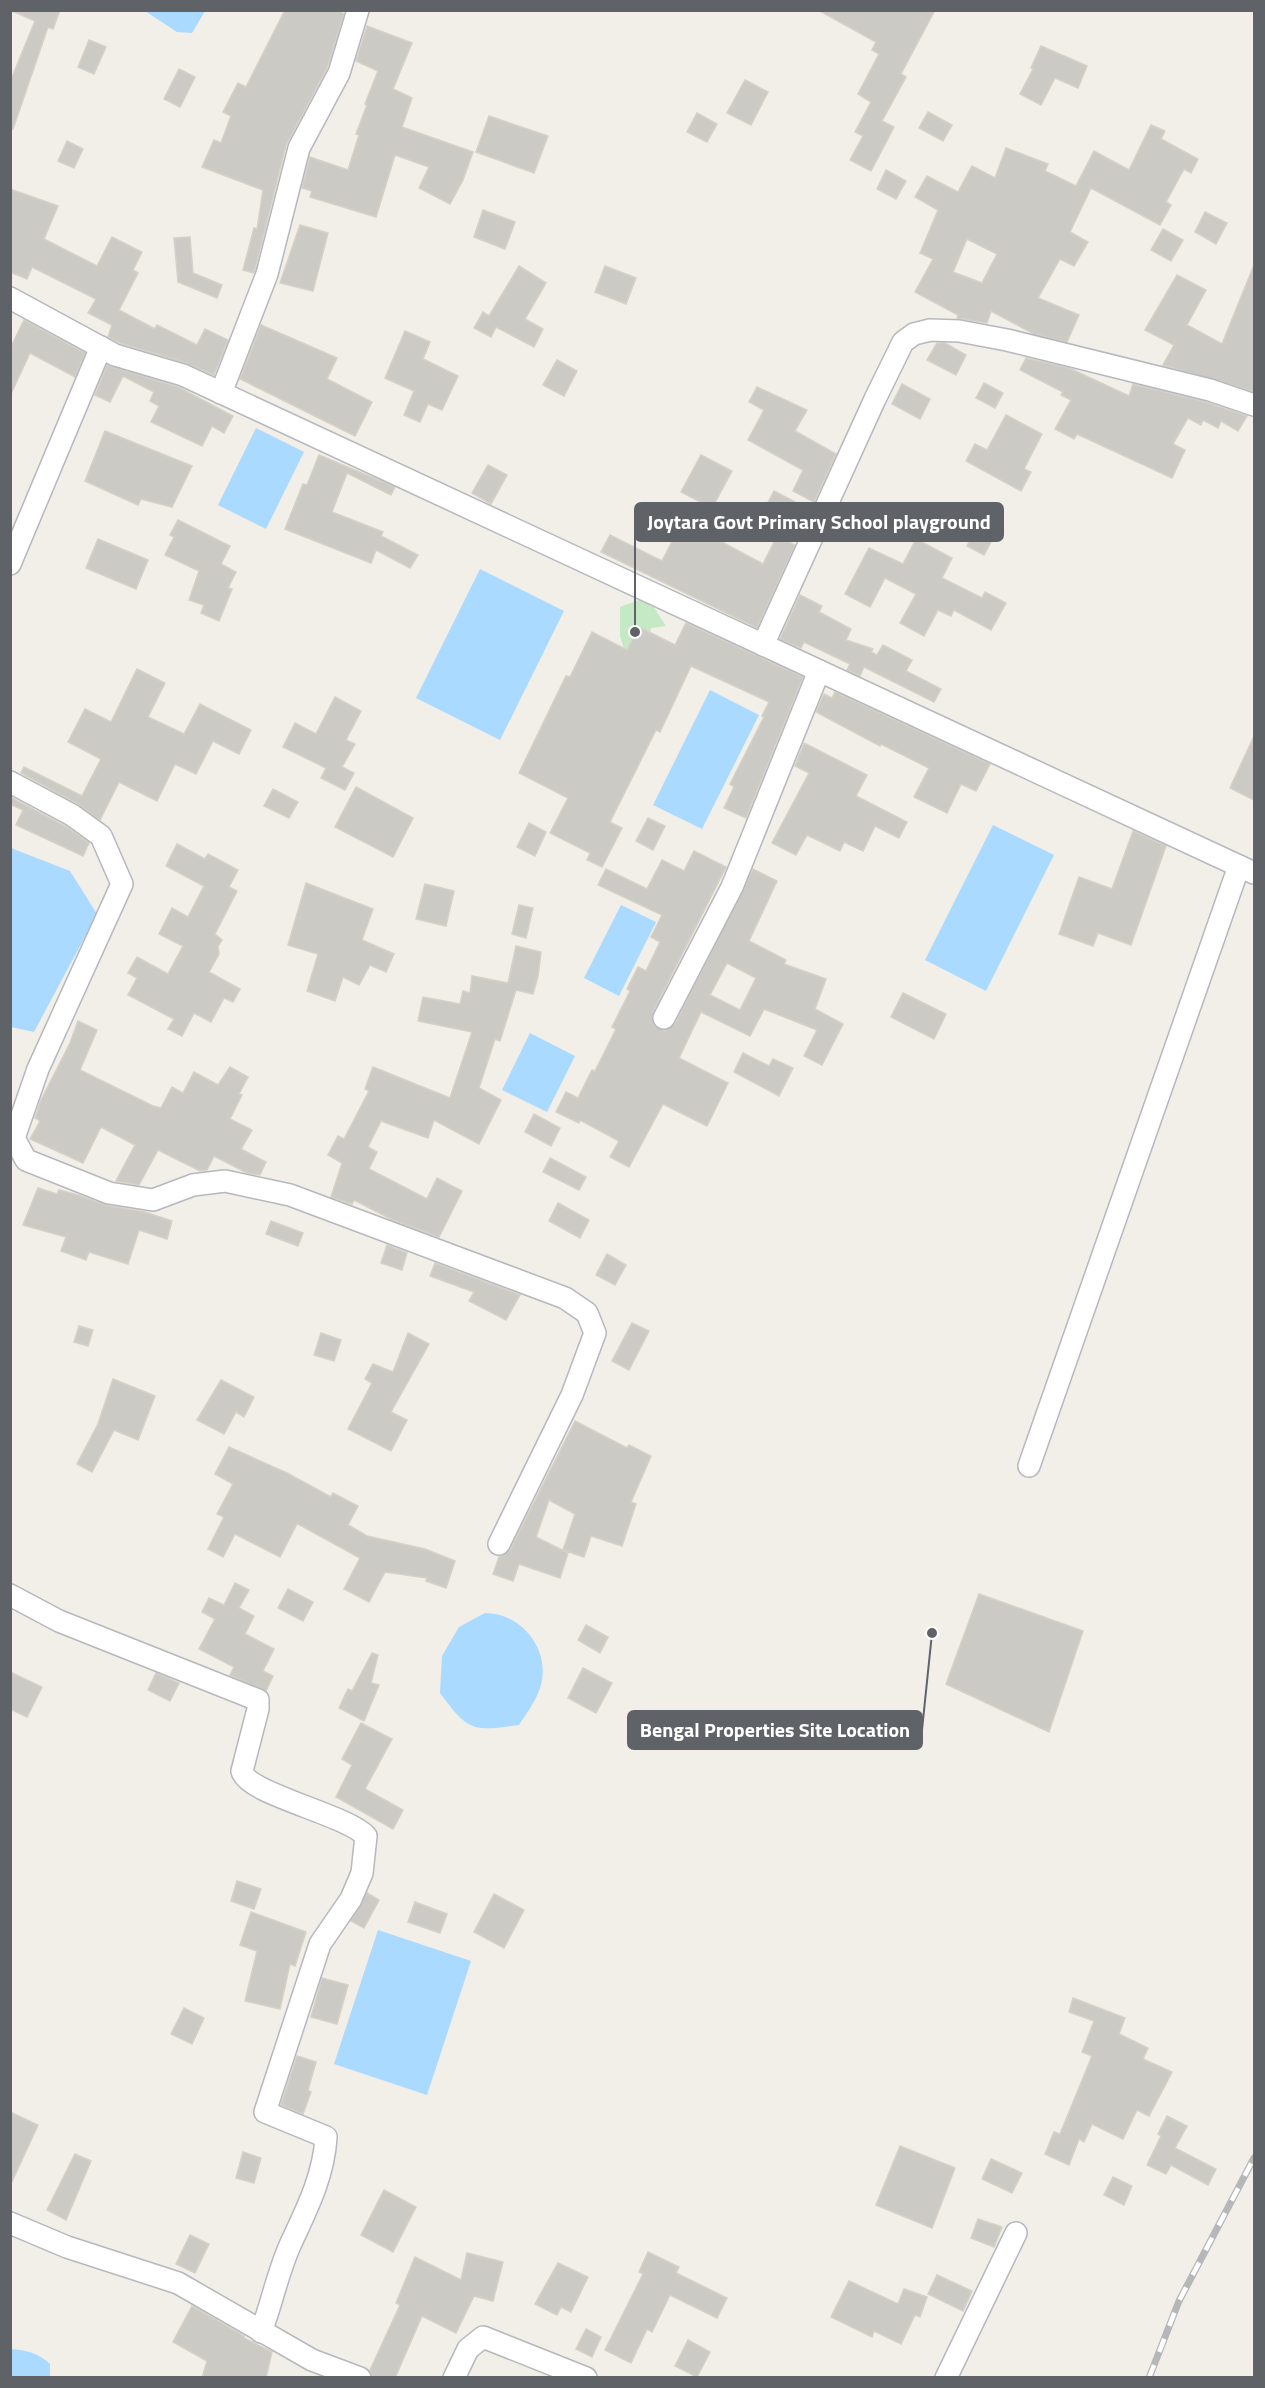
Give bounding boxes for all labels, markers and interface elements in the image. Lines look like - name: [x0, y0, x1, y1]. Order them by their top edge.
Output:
- callout: Joytara Govt Primary School playground: [635, 503, 1003, 541]
- text: Joytara Govt Primary School playground: [647, 506, 991, 537]
- callout: Bengal Properties Site Location: [628, 1711, 922, 1749]
- text: Bengal Properties Site Location: [640, 1714, 910, 1745]

